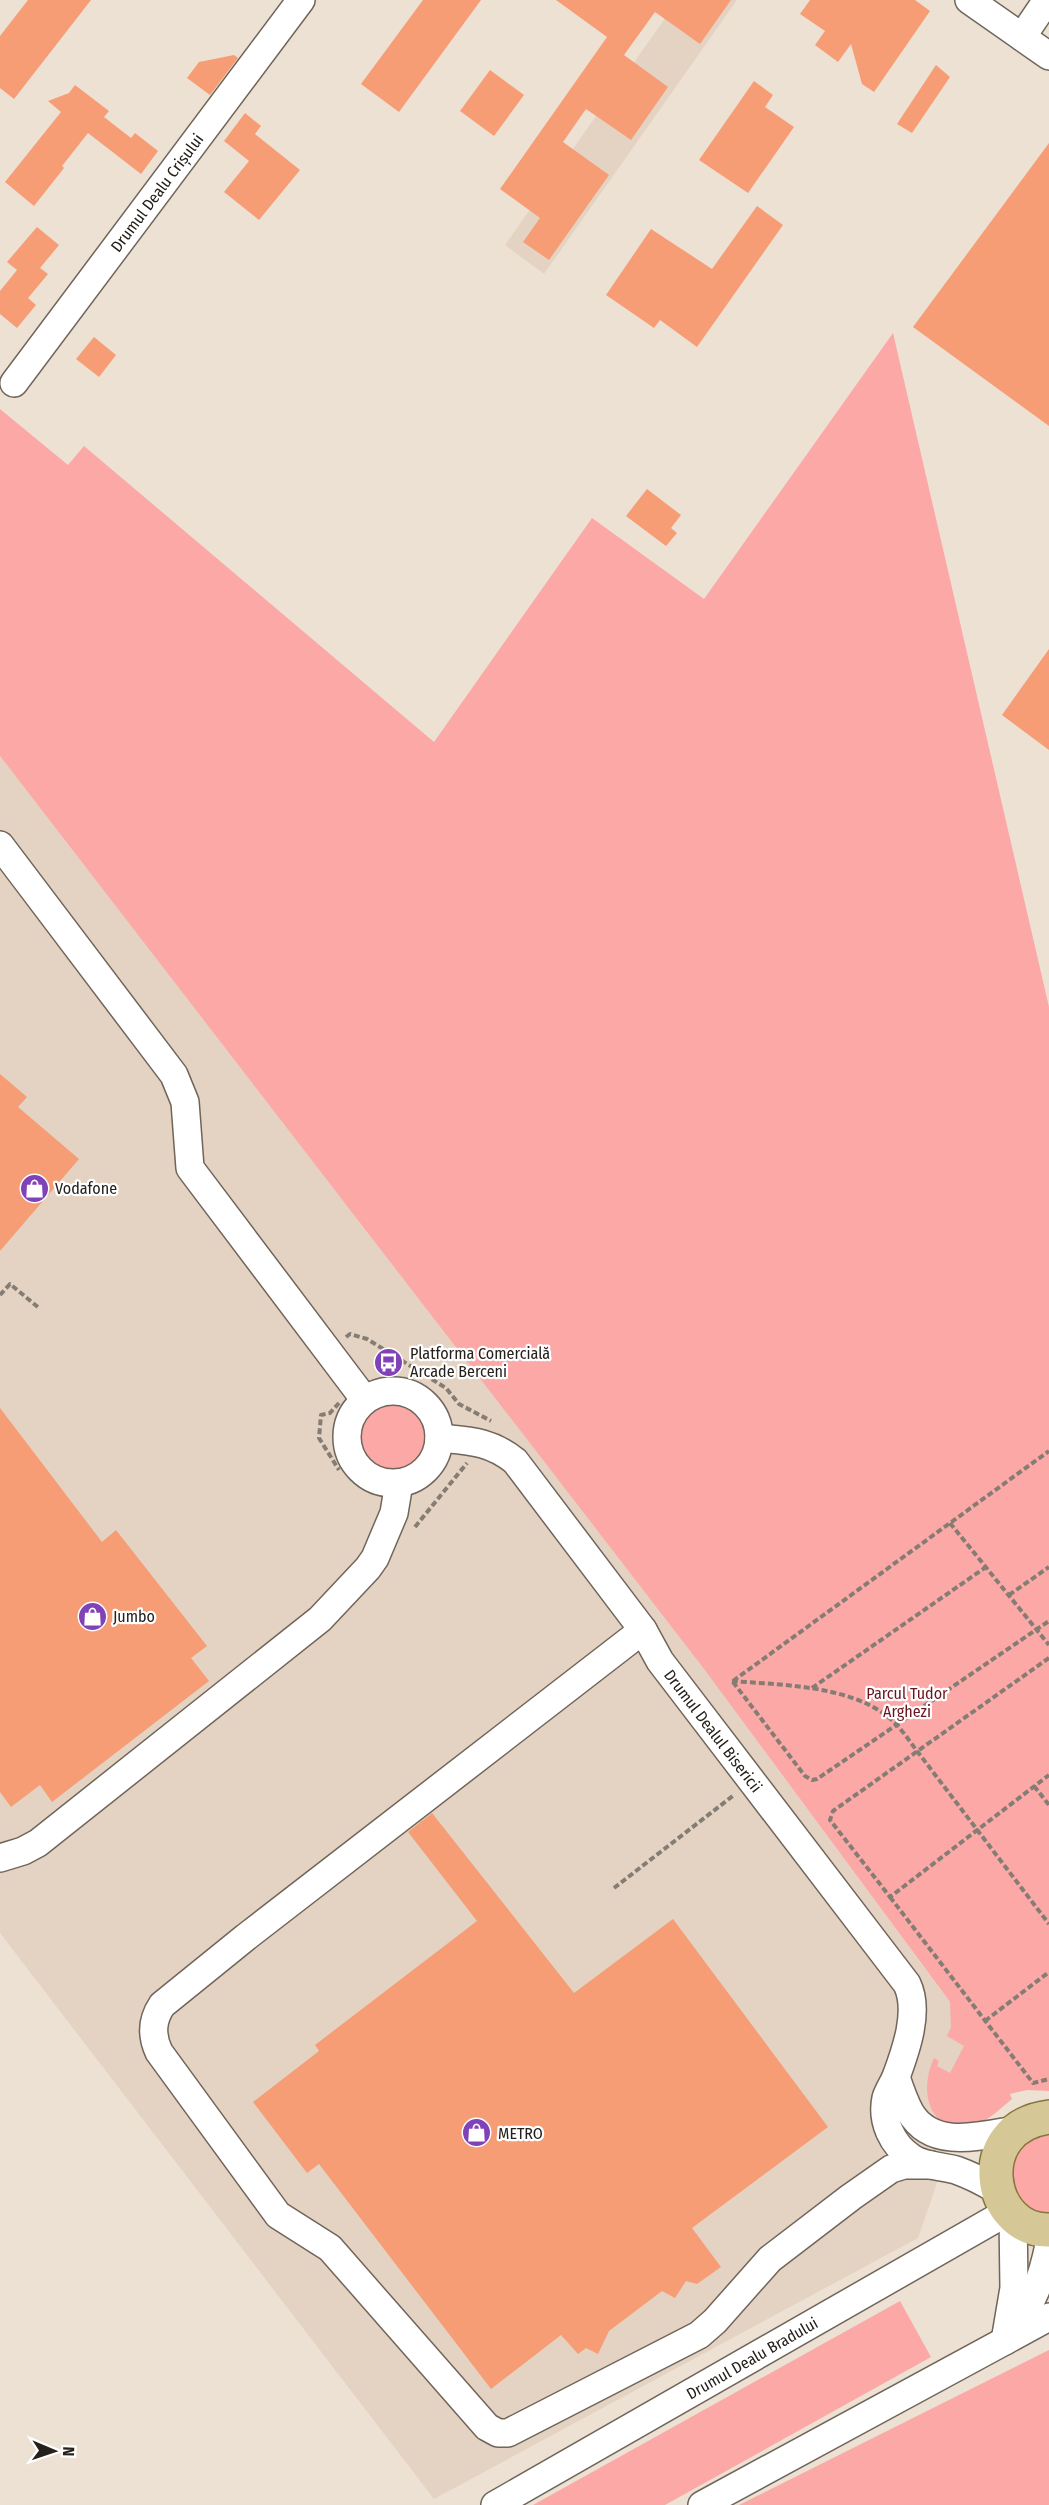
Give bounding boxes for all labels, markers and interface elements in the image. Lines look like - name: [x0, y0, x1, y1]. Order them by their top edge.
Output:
- street label: Drumul Dealu Crișului: [107, 130, 207, 256]
- shop icon: Vodafone: [18, 1172, 50, 1204]
- place label: Vodafone: [55, 1179, 117, 1198]
- place label: Platforma Comercială Arcade Berceni: [410, 1344, 550, 1381]
- bus stop icon: Platforma Comercială Arcade Berceni: [373, 1346, 405, 1378]
- shop icon: Jumbo: [76, 1600, 108, 1632]
- place label: Jumbo: [113, 1607, 155, 1626]
- street label: Drumul Dealul Bisericii: [660, 1666, 766, 1796]
- park label: Parcul Tudor Arghezi: [866, 1684, 948, 1721]
- shop icon: METRO: [461, 2117, 493, 2149]
- place label: METRO: [498, 2124, 543, 2143]
- street label: Drumul Dealu Bradului: [683, 2313, 821, 2404]
- north arrow: [24, 2421, 84, 2481]
- text: N: [59, 2446, 78, 2457]

